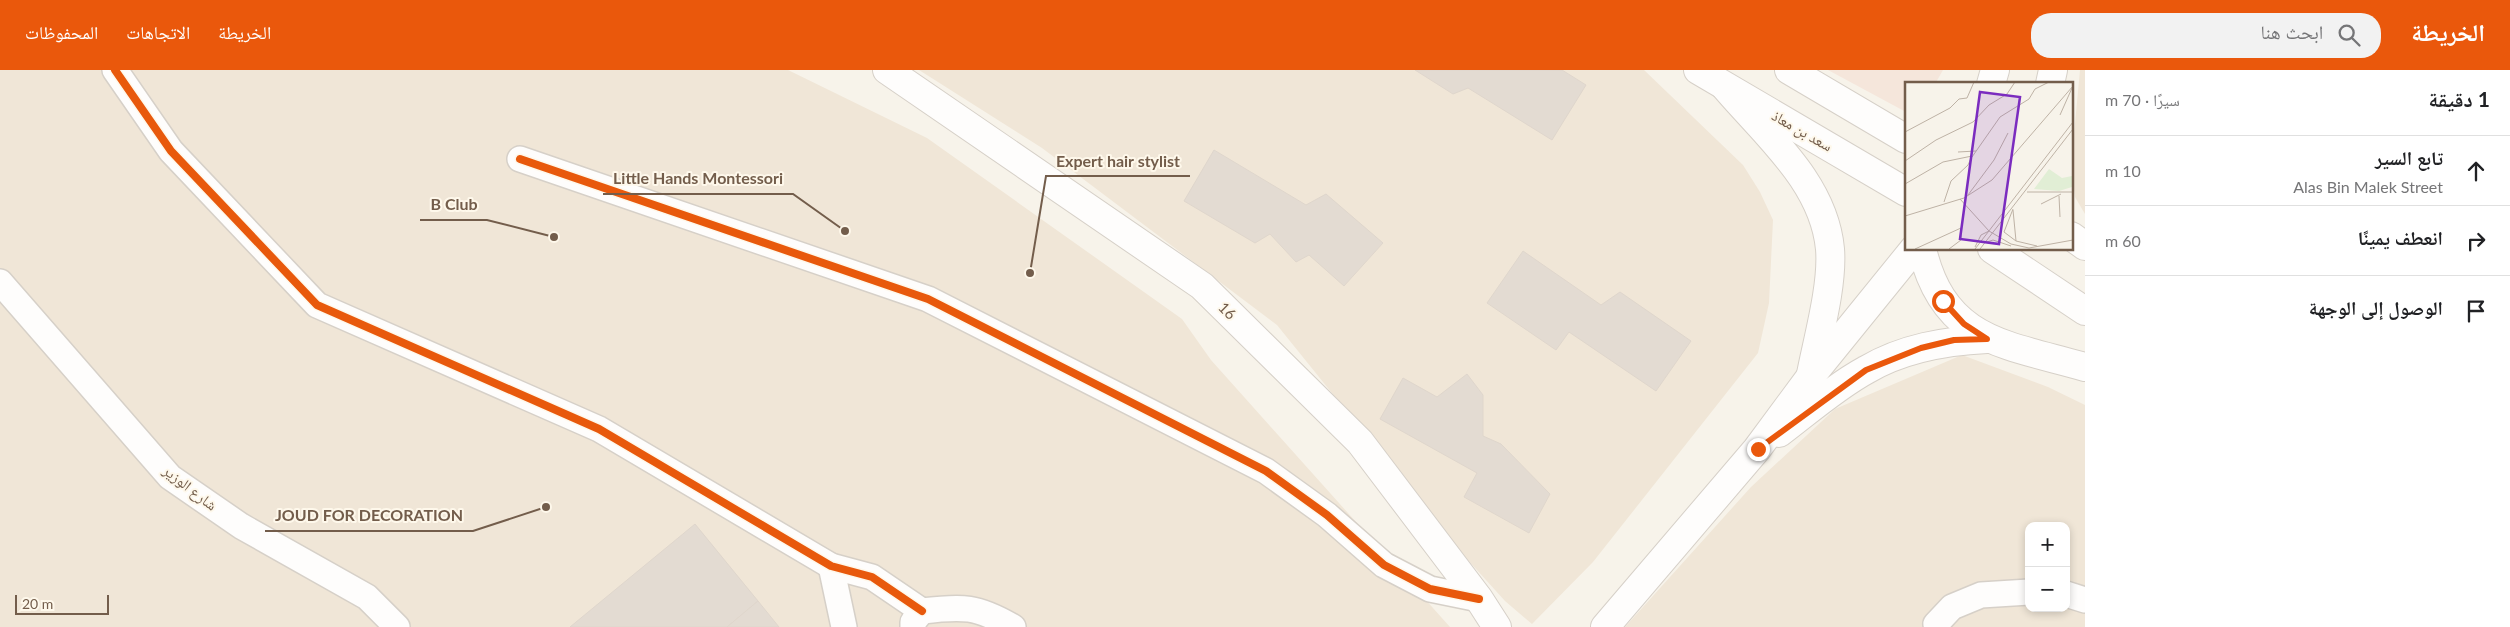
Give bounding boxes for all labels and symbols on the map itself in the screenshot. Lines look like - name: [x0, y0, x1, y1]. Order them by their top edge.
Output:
- inset map: [1905, 82, 2072, 250]
- street label: سعد بن معاذ: [1768, 106, 1836, 156]
- callout: Expert hair stylist: [1046, 145, 1190, 176]
- text: Expert hair stylist: [1056, 151, 1180, 170]
- callout: Little Hands Montessori: [603, 163, 793, 194]
- text: Little Hands Montessori: [613, 168, 783, 187]
- callout: B Club: [420, 189, 487, 220]
- text: B Club: [430, 194, 478, 213]
- route start: [1932, 290, 1955, 313]
- street label: 16: [1215, 298, 1240, 323]
- route end: [1747, 438, 1770, 461]
- street label: شارع الوزير: [158, 460, 221, 515]
- callout: JOUD FOR DECORATION: [265, 500, 473, 531]
- text: JOUD FOR DECORATION: [275, 505, 463, 524]
- scale bar: [15, 592, 109, 615]

